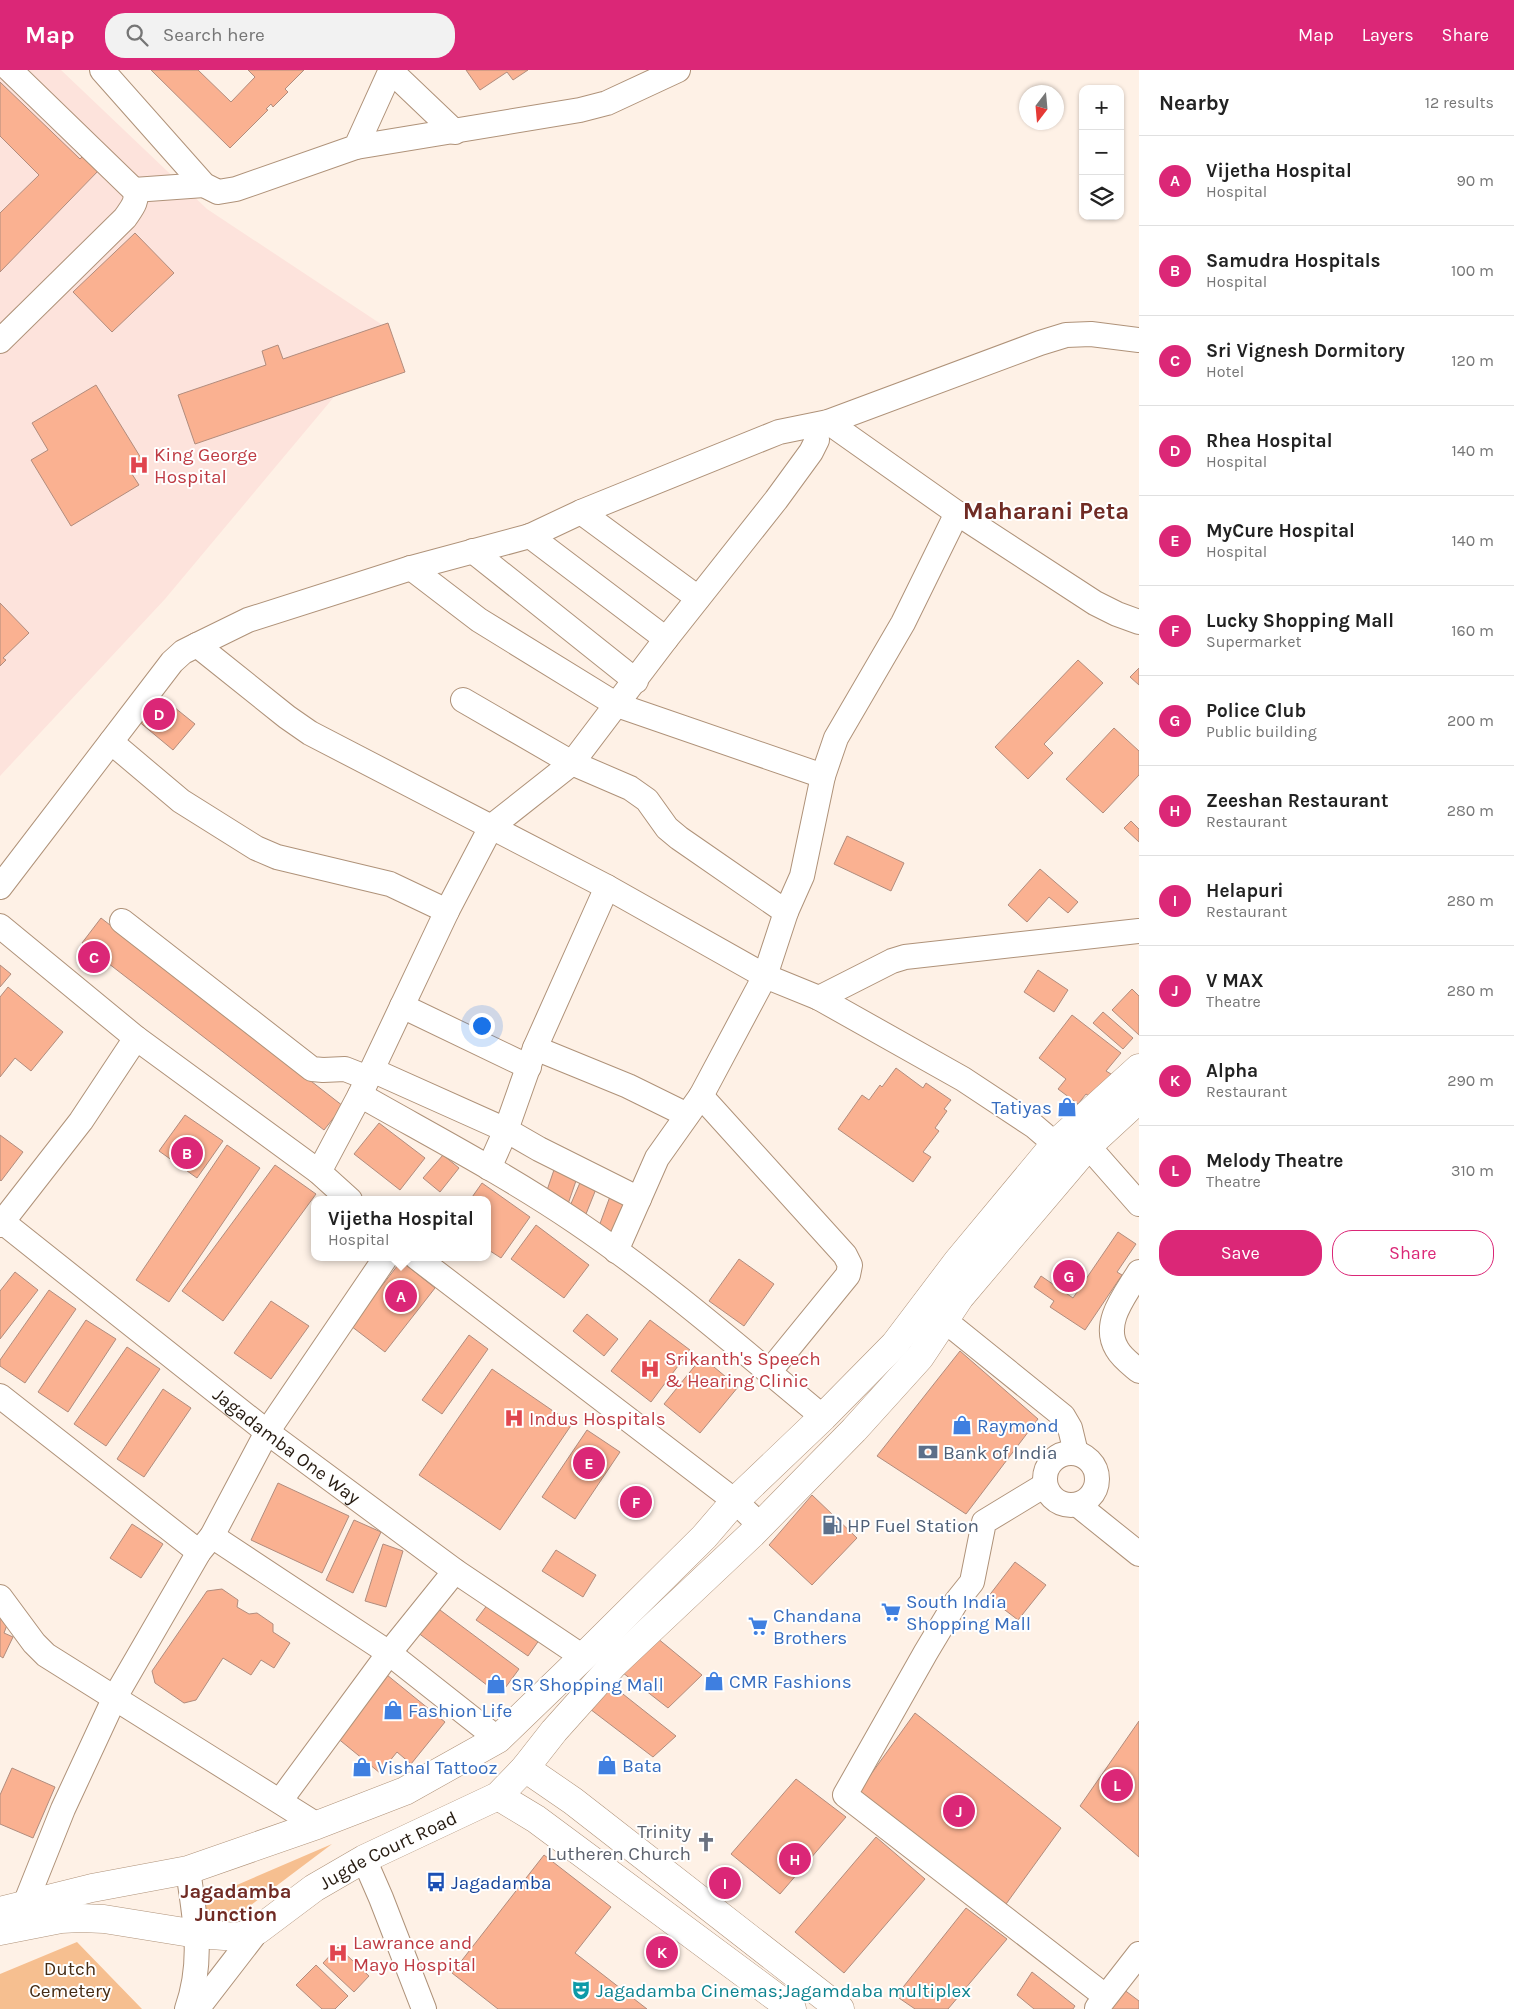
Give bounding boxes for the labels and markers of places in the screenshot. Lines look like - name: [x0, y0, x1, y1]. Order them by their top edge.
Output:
- place label: King George Hospital: [154, 444, 257, 488]
- hospital icon: King George Hospital: [128, 454, 150, 476]
- pin: D: [143, 695, 175, 733]
- pin: C: [78, 938, 110, 976]
- shop icon: Tatiyas: [1056, 1096, 1078, 1118]
- place label: Tatiyas: [992, 1097, 1052, 1119]
- pin: B: [171, 1134, 203, 1172]
- pin: G: [1053, 1257, 1085, 1295]
- pin: A: [385, 1277, 417, 1315]
- place label: Srikanth's Speech & Hearing Clinic: [665, 1348, 821, 1392]
- hospital icon: Srikanth's Speech & Hearing Clinic: [639, 1358, 661, 1380]
- hospital icon: Indus Hospitals: [503, 1407, 525, 1429]
- place label: Indus Hospitals: [529, 1408, 666, 1430]
- shop icon: Raymond: [951, 1414, 973, 1436]
- place label: Raymond: [977, 1415, 1059, 1437]
- bank icon: Bank of India: [917, 1441, 939, 1463]
- place label: Bank of India: [943, 1442, 1058, 1464]
- pin: E: [573, 1444, 605, 1482]
- pin: F: [620, 1483, 652, 1521]
- fuel station icon: HP Fuel Station: [821, 1514, 843, 1536]
- place label: HP Fuel Station: [847, 1515, 979, 1537]
- place label: South India Shopping Mall: [906, 1591, 1031, 1635]
- supermarket icon: South India Shopping Mall: [880, 1601, 902, 1623]
- place label: Chandana Brothers: [773, 1605, 862, 1649]
- supermarket icon: Chandana Brothers: [747, 1615, 769, 1637]
- shop icon: CMR Fashions: [703, 1670, 725, 1692]
- place label: CMR Fashions: [729, 1671, 852, 1693]
- shop icon: SR Shopping Mall: [485, 1673, 507, 1695]
- place label: SR Shopping Mall: [511, 1674, 664, 1696]
- shop icon: Fashion Life: [382, 1699, 404, 1721]
- place label: Fashion Life: [408, 1700, 512, 1722]
- shop icon: Bata: [596, 1754, 618, 1776]
- place label: Bata: [622, 1755, 662, 1777]
- shop icon: Vishal Tattooz: [351, 1756, 373, 1778]
- place label: Vishal Tattooz: [377, 1757, 497, 1779]
- pin: L: [1101, 1766, 1133, 1804]
- pin: J: [943, 1792, 975, 1830]
- place label: Trinity Lutheren Church: [547, 1821, 691, 1865]
- church icon: Trinity Lutheren Church: [695, 1831, 717, 1853]
- pin: H: [779, 1840, 811, 1878]
- pin: I: [709, 1864, 741, 1902]
- bus stop icon: Jagadamba: [425, 1871, 447, 1893]
- place label: Jagadamba: [451, 1872, 552, 1894]
- place label: Lawrance and Mayo Hospital: [353, 1932, 476, 1976]
- pin: K: [646, 1933, 678, 1971]
- hospital icon: Lawrance and Mayo Hospital: [327, 1942, 349, 1964]
- theatre icon: Jagadamba Cinemas;Jagamdaba multiplex: [570, 1979, 592, 2001]
- place label: Jagadamba Cinemas;Jagamdaba multiplex: [596, 1980, 971, 2002]

